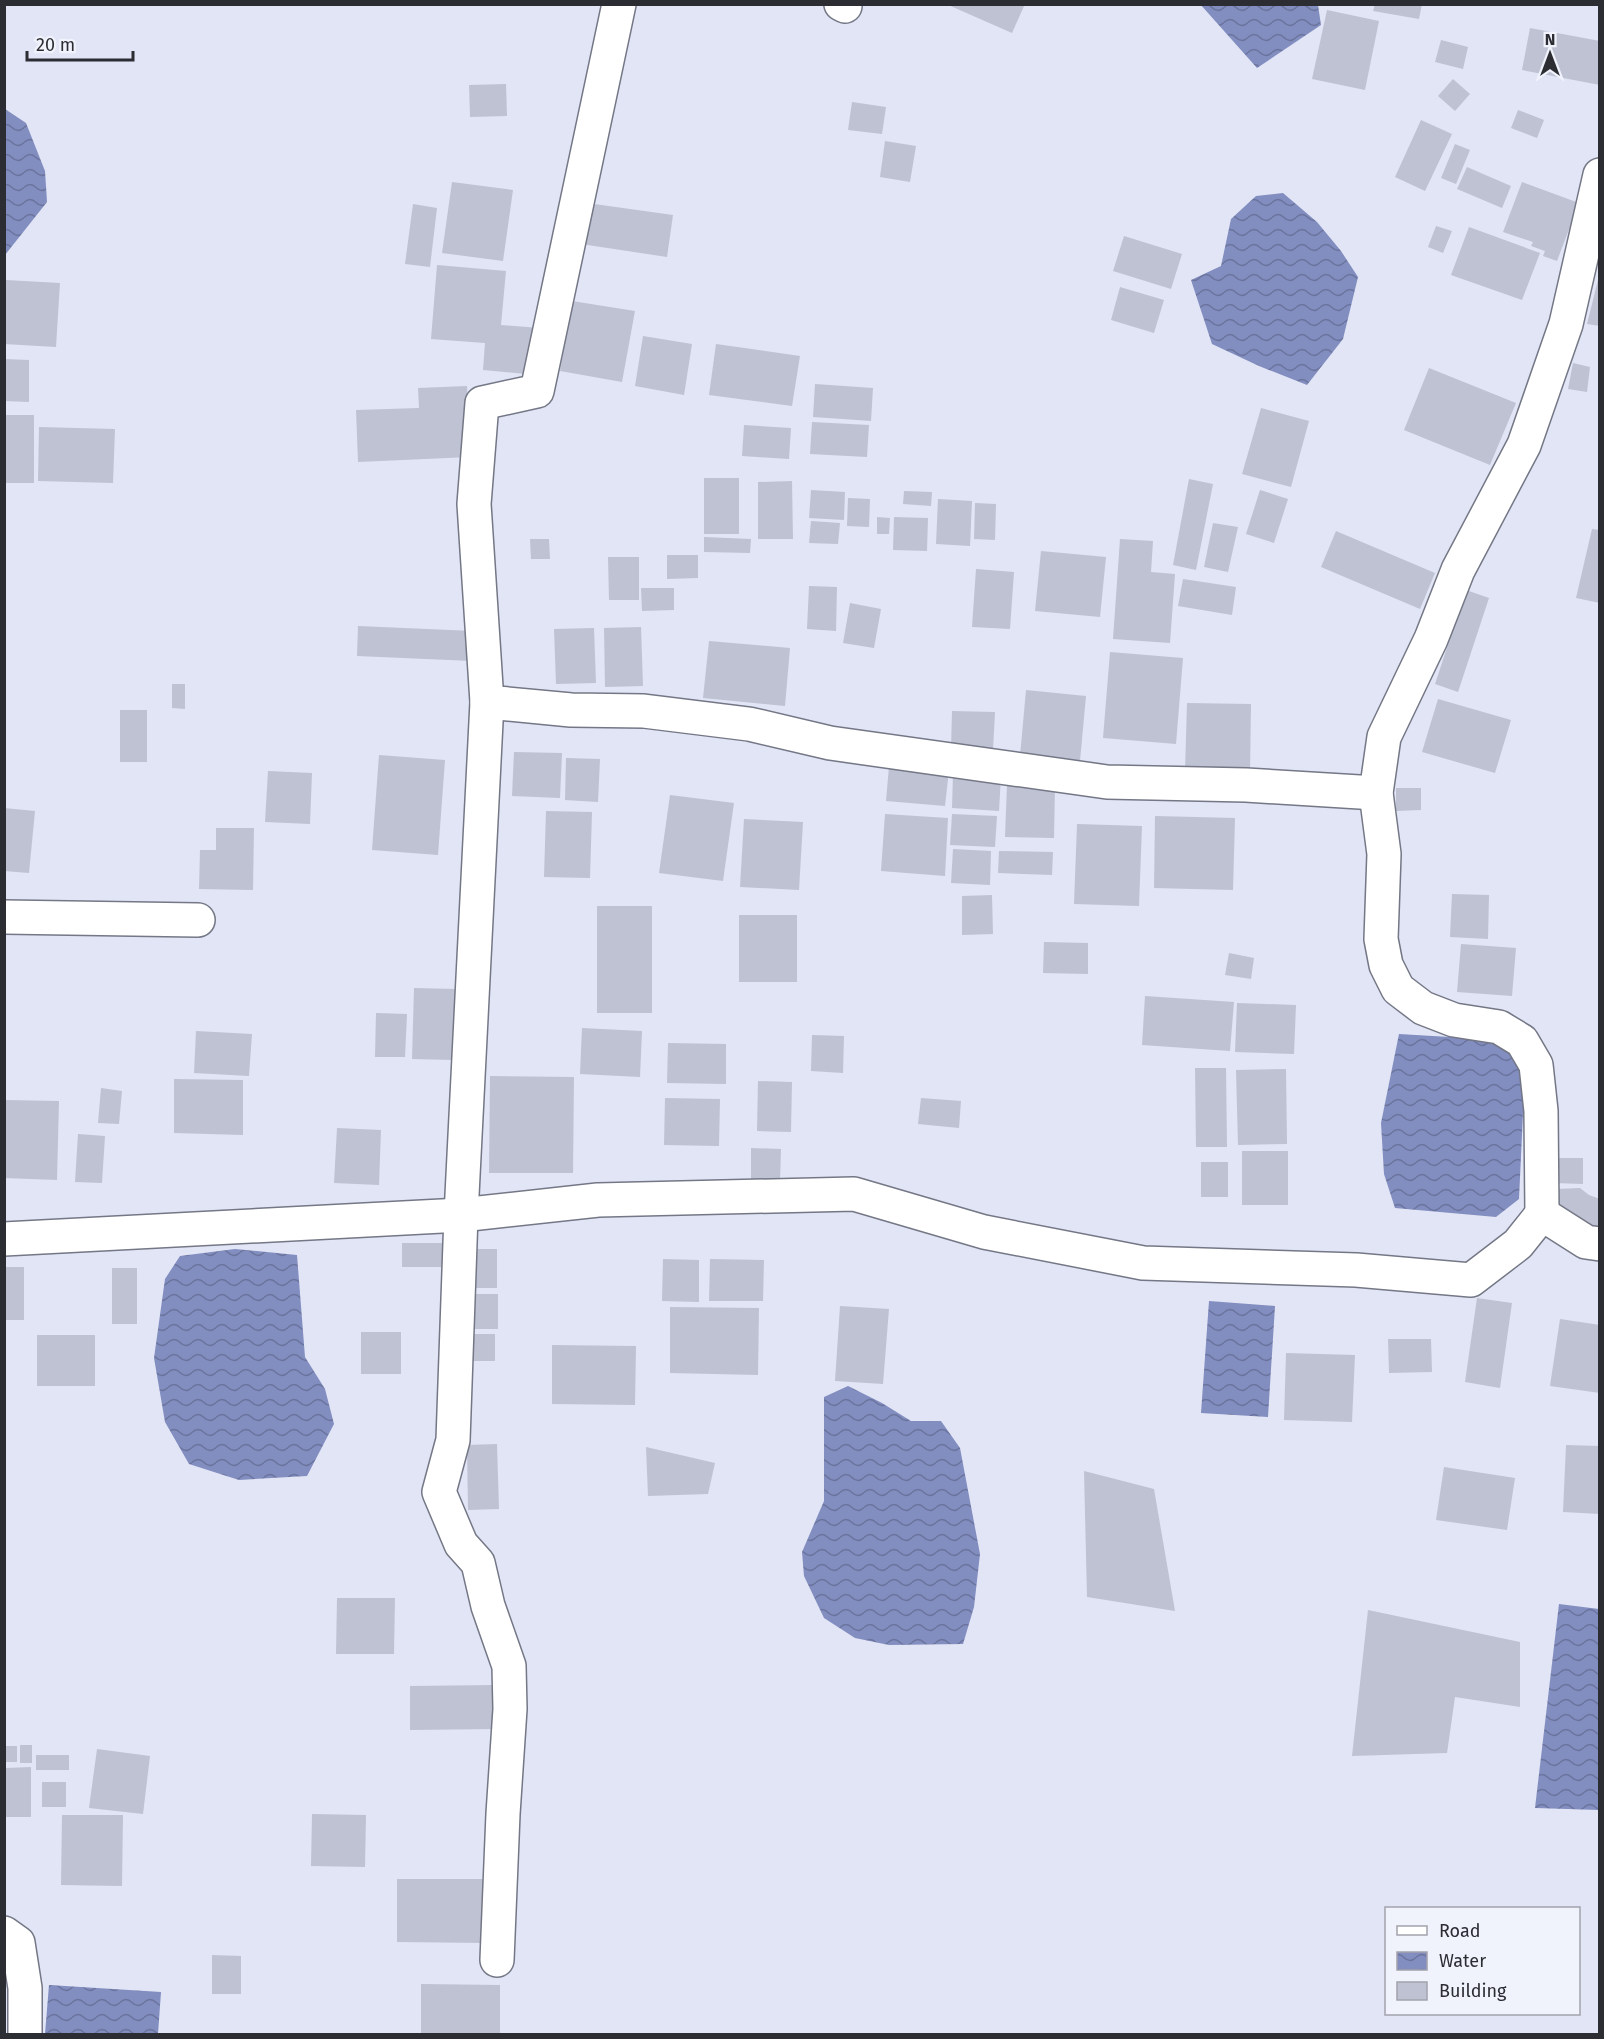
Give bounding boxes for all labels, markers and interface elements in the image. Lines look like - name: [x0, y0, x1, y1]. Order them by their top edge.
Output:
- scale bar: [27, 24, 134, 62]
- north arrow: [1520, 24, 1580, 84]
- text: N: [1545, 30, 1555, 49]
- text: 20 m: [36, 34, 75, 56]
- legend: [1385, 1907, 1580, 2015]
- text: Road: [1439, 1920, 1481, 1942]
- text: Water: [1439, 1950, 1486, 1972]
- text: Building: [1439, 1980, 1507, 2002]

